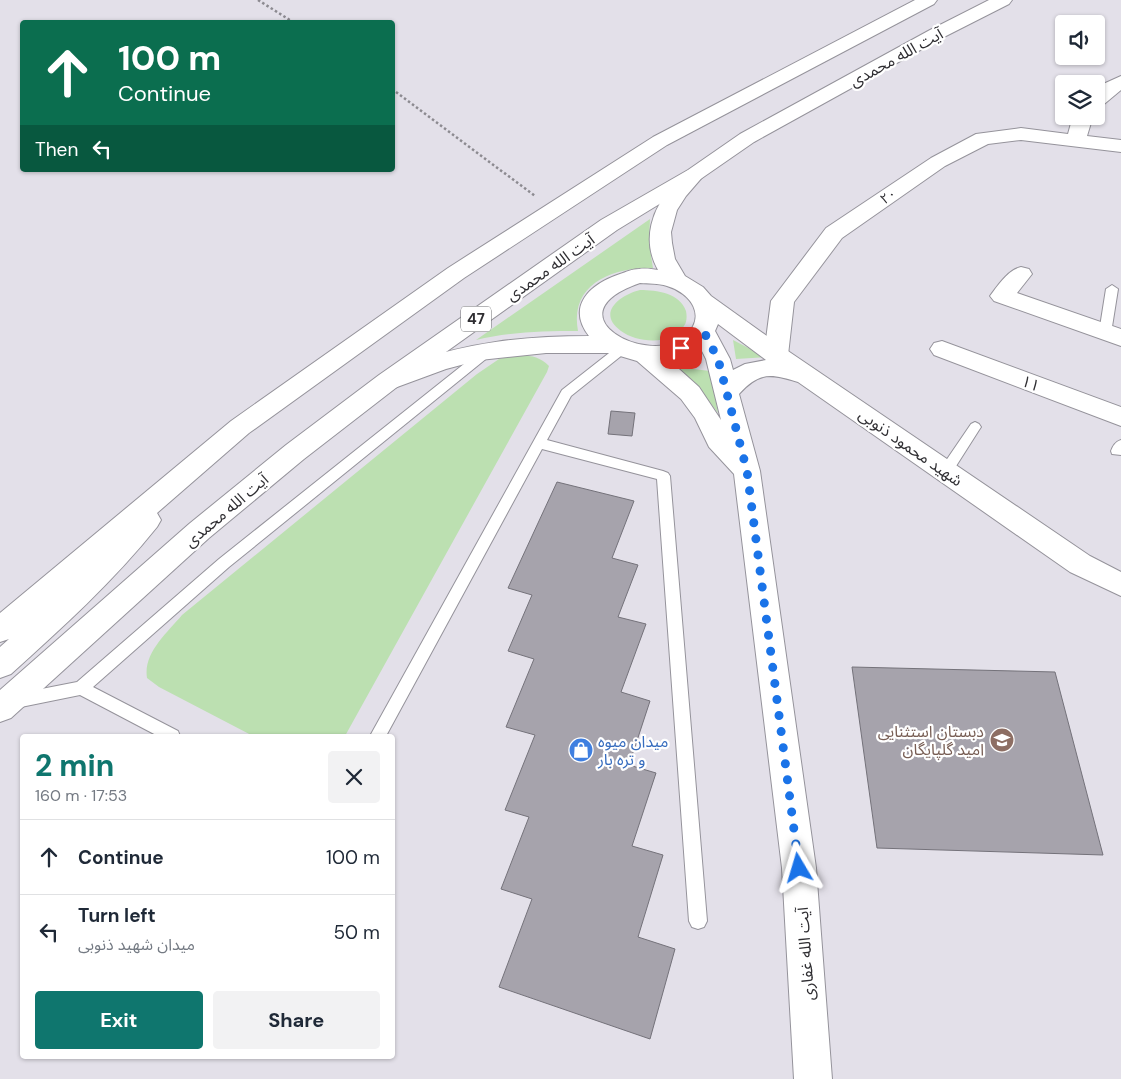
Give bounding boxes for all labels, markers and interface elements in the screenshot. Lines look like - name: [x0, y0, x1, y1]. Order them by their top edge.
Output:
- map controls: [1055, 15, 1105, 125]
- button: sound: [1055, 15, 1105, 65]
- street label: آیت الله محمدی: [846, 22, 948, 92]
- text: 100 m: [118, 35, 221, 81]
- icon: ahead: [35, 40, 100, 105]
- button: layers: [1055, 75, 1105, 125]
- text: Continue: [118, 79, 211, 108]
- icon: left: [88, 135, 116, 163]
- text: Then: [35, 137, 78, 162]
- street label: ۲۰: [876, 184, 900, 208]
- street label: آیت الله محمدی: [502, 228, 600, 306]
- road number: 47: [461, 306, 491, 332]
- pin: [660, 327, 702, 369]
- icon: arrive: [667, 334, 695, 362]
- street label: ۱۱: [1019, 370, 1043, 397]
- street label: شهید محمود ذنوبی: [855, 404, 967, 491]
- street label: آیت الله محمدی: [180, 468, 274, 552]
- place label: دبستان استثنایی امید گلپایگان: [878, 721, 984, 760]
- school or university icon: دبستان استثنایی امید گلپایگان: [989, 727, 1015, 753]
- place label: میدان میوه و تره بار: [597, 731, 668, 770]
- shop icon: میدان میوه و تره بار: [568, 737, 594, 763]
- text: 2 min: [35, 746, 114, 785]
- button: close: [328, 751, 380, 803]
- text: 160 m · 17:53: [35, 785, 127, 806]
- position arrow: [772, 841, 824, 893]
- icon: ahead: [35, 843, 63, 871]
- text: Continue: [78, 845, 164, 870]
- text: 100 m: [326, 845, 380, 870]
- text: Turn left: [78, 903, 156, 928]
- street label: آیت الله غفاری: [792, 905, 819, 1001]
- icon: left: [35, 918, 63, 946]
- text: 50 m: [333, 920, 380, 945]
- text: میدان شهید ذنوبی: [78, 934, 195, 955]
- button: Exit: [35, 991, 203, 1049]
- button: Share: [213, 991, 380, 1049]

